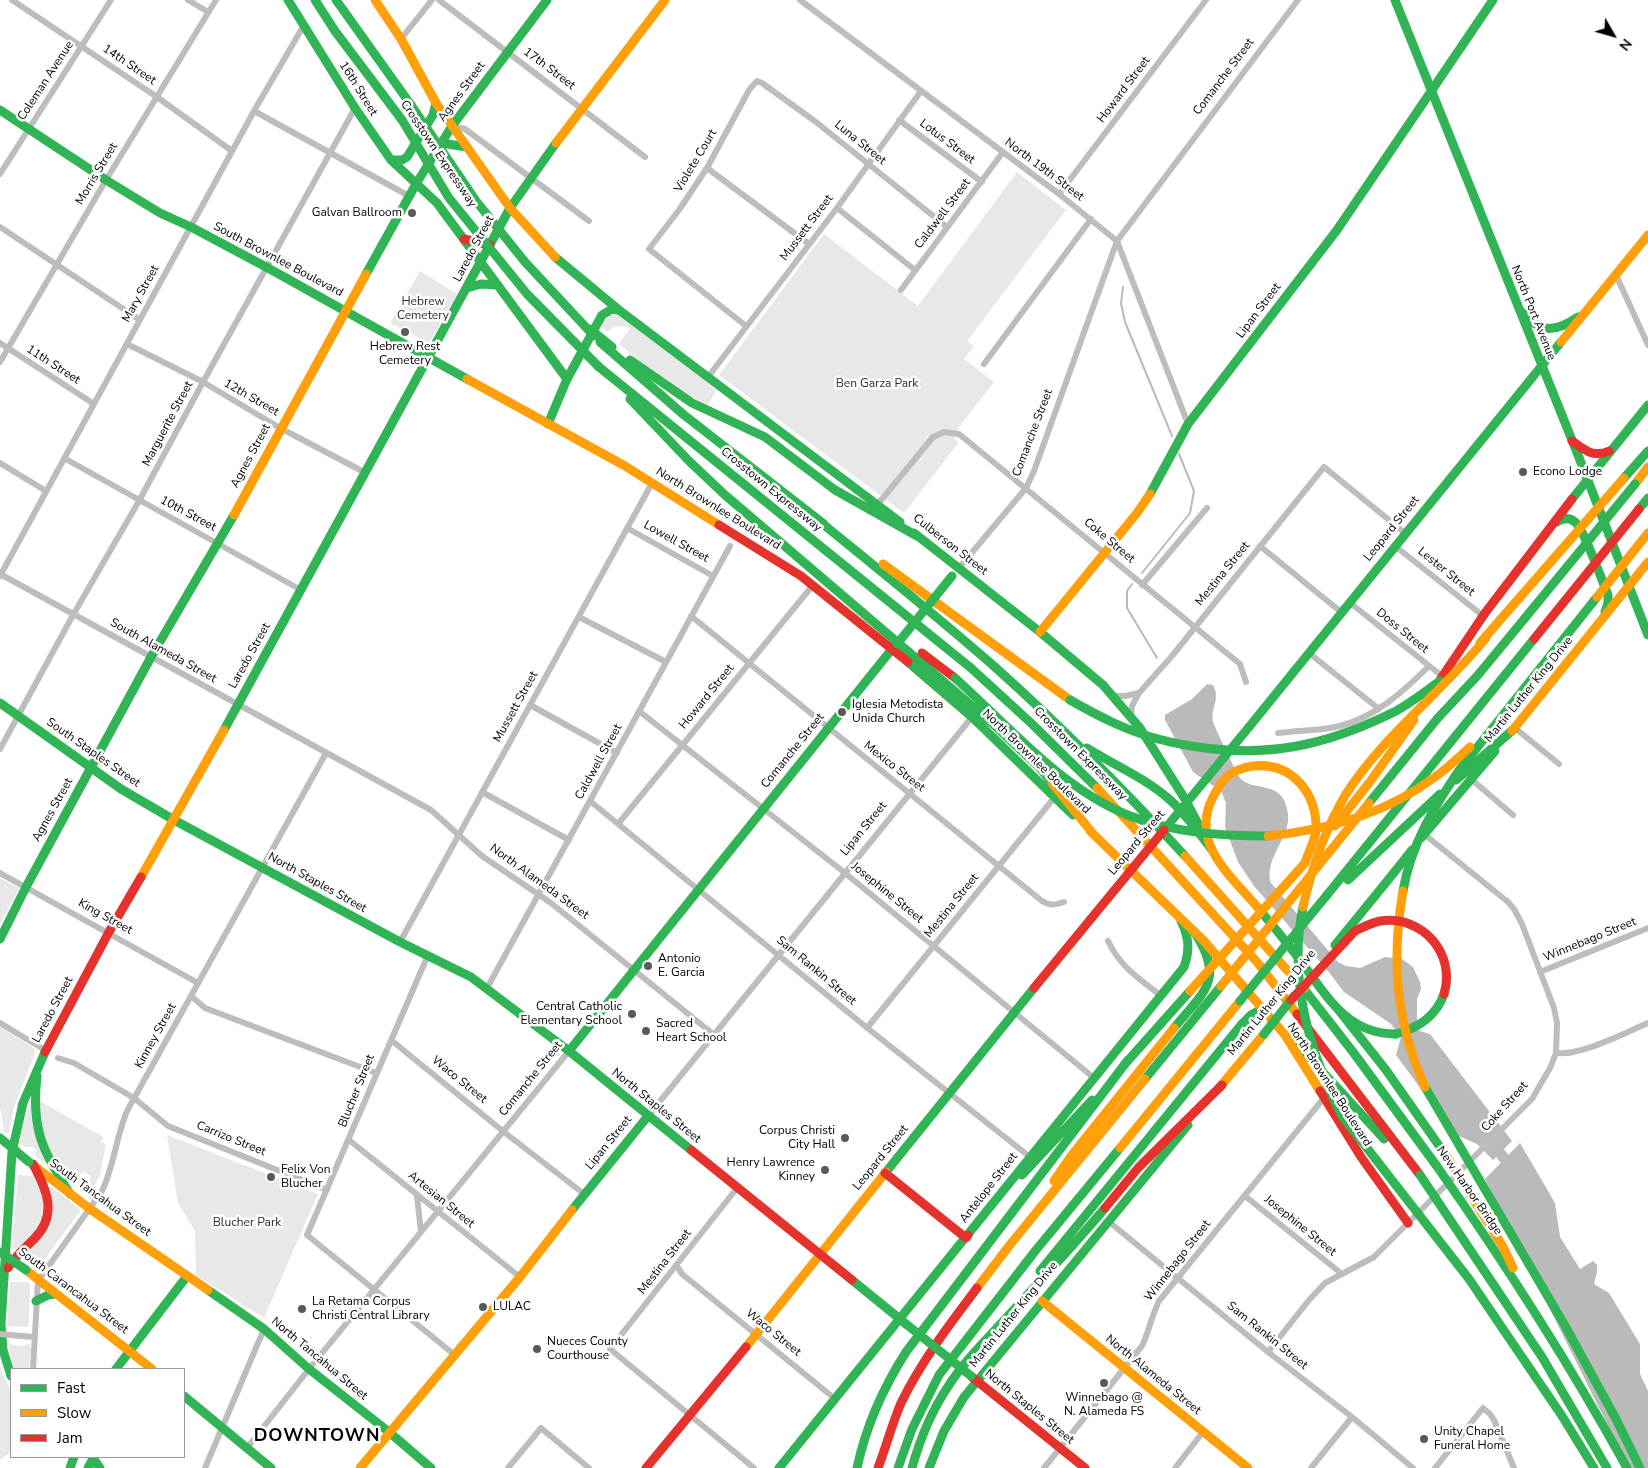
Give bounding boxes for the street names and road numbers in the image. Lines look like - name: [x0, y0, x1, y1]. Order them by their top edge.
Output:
- street label: Comanche Street: [1190, 36, 1258, 118]
- street label: Coleman Avenue: [15, 39, 77, 123]
- street label: 14th Street: [100, 42, 158, 88]
- street label: 17th Street: [520, 45, 578, 93]
- street label: Howard Street: [1094, 54, 1154, 126]
- street label: 16th Street: [336, 59, 380, 119]
- street label: Agnes Street: [435, 59, 489, 125]
- street label: Crosstown Expressway: [397, 98, 479, 210]
- street label: Lotus Street: [916, 117, 978, 167]
- street label: Luna Street: [831, 118, 889, 168]
- street label: Violete Court: [672, 127, 720, 195]
- street label: North 19th Street: [1002, 136, 1086, 204]
- street label: Morris Street: [73, 140, 121, 208]
- street label: Caldwell Street: [912, 176, 974, 252]
- street label: Mussett Street: [777, 192, 837, 264]
- street label: Laredo Street: [451, 213, 497, 285]
- street label: South Brownlee Boulevard: [211, 220, 345, 300]
- street label: Mary Street: [119, 263, 163, 325]
- street label: North Port Avenue: [1507, 263, 1559, 363]
- street label: Lipan Street: [1234, 281, 1284, 341]
- street label: 11th Street: [23, 342, 83, 388]
- street label: 12th Street: [221, 376, 281, 420]
- street label: Marguerite Street: [139, 379, 197, 469]
- street label: Comanche Street: [1010, 387, 1056, 479]
- street label: Agnes Street: [228, 421, 274, 491]
- street label: Crosstown Expressway: [718, 445, 824, 535]
- street label: North Brownlee Boulevard: [653, 465, 783, 553]
- street label: 10th Street: [158, 493, 218, 535]
- street label: Leopard Street: [1361, 493, 1423, 565]
- street label: Culberson Street: [910, 511, 990, 579]
- street label: Coke Street: [1080, 515, 1138, 567]
- street label: Lowell Street: [641, 518, 711, 566]
- street label: Mestina Street: [1193, 539, 1253, 609]
- street label: Lester Street: [1415, 545, 1477, 599]
- street label: Doss Street: [1373, 606, 1431, 656]
- street label: South Alameda Street: [107, 616, 219, 686]
- street label: Laredo Street: [226, 621, 274, 691]
- street label: Martin Luther King Drive: [1482, 634, 1576, 746]
- street label: Howard Street: [677, 662, 737, 732]
- street label: Mussett Street: [491, 669, 541, 745]
- street label: Crosstown Expressway: [1030, 704, 1130, 804]
- street label: North Brownlee Boulevard: [979, 707, 1093, 817]
- street label: Comanche Street: [758, 711, 828, 791]
- street label: South Staples Street: [43, 715, 143, 791]
- street label: Caldwell Street: [572, 722, 626, 802]
- street label: Mexico Street: [861, 739, 927, 795]
- street label: Agnes Street: [30, 776, 76, 844]
- street label: Lipan Street: [838, 799, 890, 859]
- street label: Leopard Street: [1106, 808, 1168, 878]
- street label: North Alameda Street: [487, 841, 591, 923]
- street label: North Staples Street: [265, 850, 369, 916]
- street label: Josephine Street: [848, 860, 926, 926]
- street label: Mestina Street: [922, 871, 982, 941]
- street label: King Street: [75, 896, 135, 938]
- street label: Winnebago Street: [1541, 915, 1639, 965]
- street label: Sam Rankin Street: [773, 933, 859, 1009]
- street label: Martin Luther King Drive: [1225, 947, 1319, 1059]
- street label: Laredo Street: [30, 974, 76, 1046]
- street label: Kinney Street: [132, 1001, 180, 1071]
- street label: North Brownlee Boulevard: [1284, 1021, 1374, 1149]
- street label: Comanche Street: [496, 1039, 566, 1119]
- street label: Blucher Street: [336, 1052, 378, 1130]
- street label: Waco Street: [429, 1053, 489, 1107]
- street label: North Staples Street: [608, 1066, 704, 1146]
- street label: Coke Street: [1479, 1079, 1531, 1135]
- street label: Lipan Street: [583, 1113, 635, 1173]
- street label: Carrizo Street: [194, 1119, 268, 1159]
- street label: Leopard Street: [850, 1122, 912, 1194]
- street label: New Harbor Bridge: [1433, 1144, 1505, 1238]
- street label: Antelope Street: [957, 1150, 1021, 1226]
- street label: South Tancahua Street: [46, 1156, 154, 1240]
- street label: Artesian Street: [405, 1169, 477, 1231]
- street label: Josephine Street: [1261, 1193, 1339, 1259]
- street label: Winnebago Street: [1142, 1218, 1214, 1304]
- street label: Mestina Street: [635, 1227, 695, 1297]
- street label: South Carancahua Street: [15, 1245, 131, 1337]
- street label: Martin Luther King Drive: [967, 1259, 1061, 1371]
- street label: Sam Rankin Street: [1224, 1299, 1310, 1373]
- street label: Waco Street: [743, 1306, 803, 1360]
- street label: North Tancahua Street: [268, 1314, 370, 1404]
- street label: North Alameda Street: [1102, 1332, 1204, 1418]
- street label: North Staples Street: [981, 1367, 1077, 1447]

